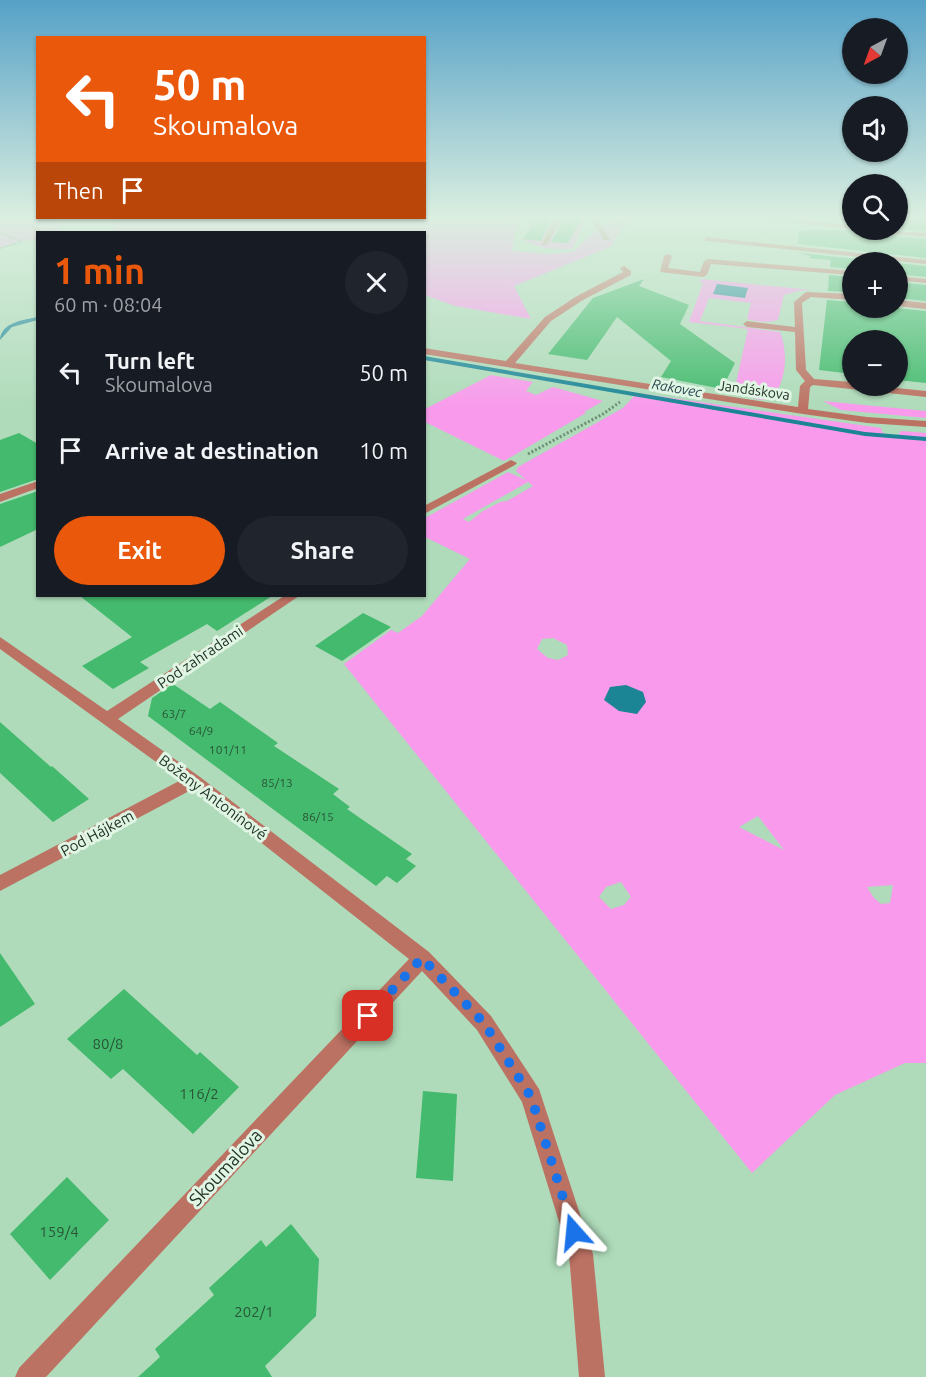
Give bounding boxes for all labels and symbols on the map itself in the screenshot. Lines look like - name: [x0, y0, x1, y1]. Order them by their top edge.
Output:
- north arrow: [842, 18, 908, 84]
- water label: Rakovec: [651, 376, 704, 400]
- street label: Jandáskova: [717, 377, 791, 403]
- street label: Pod zahradami: [154, 622, 246, 692]
- house number: 63/7: [162, 707, 186, 720]
- house number: 64/9: [189, 724, 213, 737]
- house number: 101/11: [209, 743, 247, 756]
- street label: Boženy Antonínové: [156, 751, 270, 843]
- house number: 85/13: [261, 776, 293, 789]
- street label: Pod Hájkem: [58, 807, 136, 859]
- house number: 86/15: [302, 810, 334, 823]
- pin: [342, 990, 393, 1041]
- house number: 80/8: [93, 1035, 123, 1052]
- house number: 116/2: [179, 1085, 219, 1102]
- street label: Skoumalova: [185, 1125, 265, 1209]
- position arrow: [542, 1200, 606, 1264]
- house number: 159/4: [39, 1223, 79, 1240]
- house number: 202/1: [234, 1303, 274, 1320]

